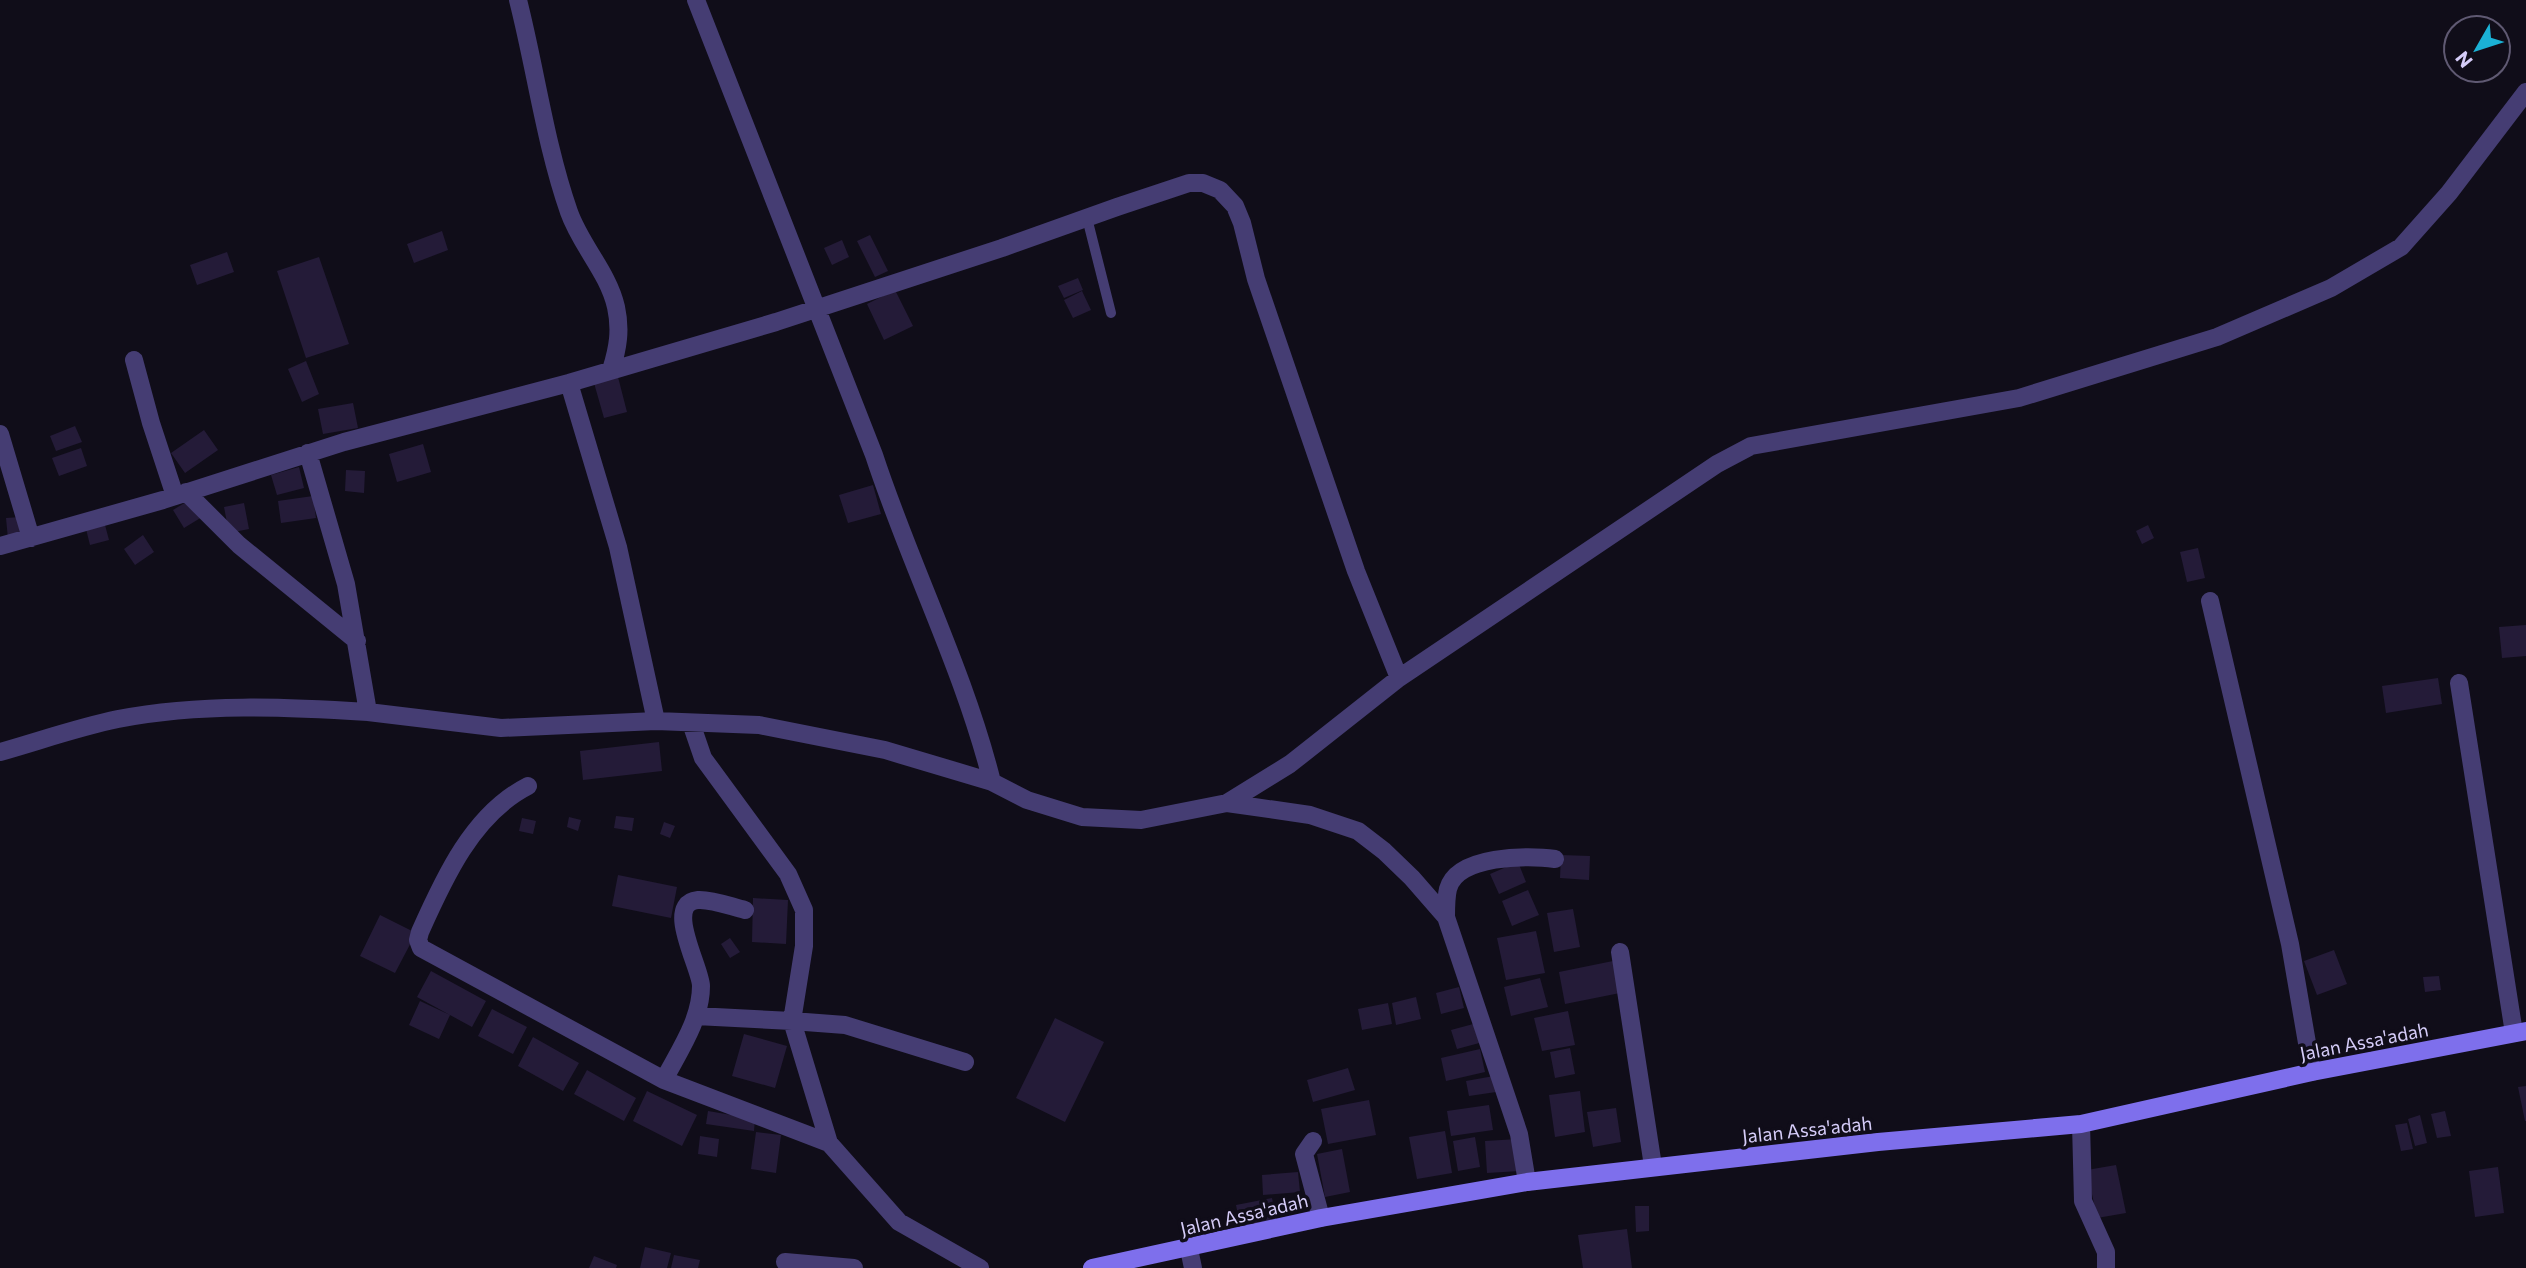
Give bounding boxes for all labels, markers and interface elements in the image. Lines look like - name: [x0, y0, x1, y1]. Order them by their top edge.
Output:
- north arrow: [2442, 14, 2512, 84]
- text: N: [2450, 47, 2477, 73]
- street label: Jalan Assa'adah: [2298, 1017, 2430, 1065]
- street label: Jalan Assa'adah: [1741, 1111, 1873, 1147]
- street label: Jalan Assa'adah: [1178, 1188, 1310, 1240]

